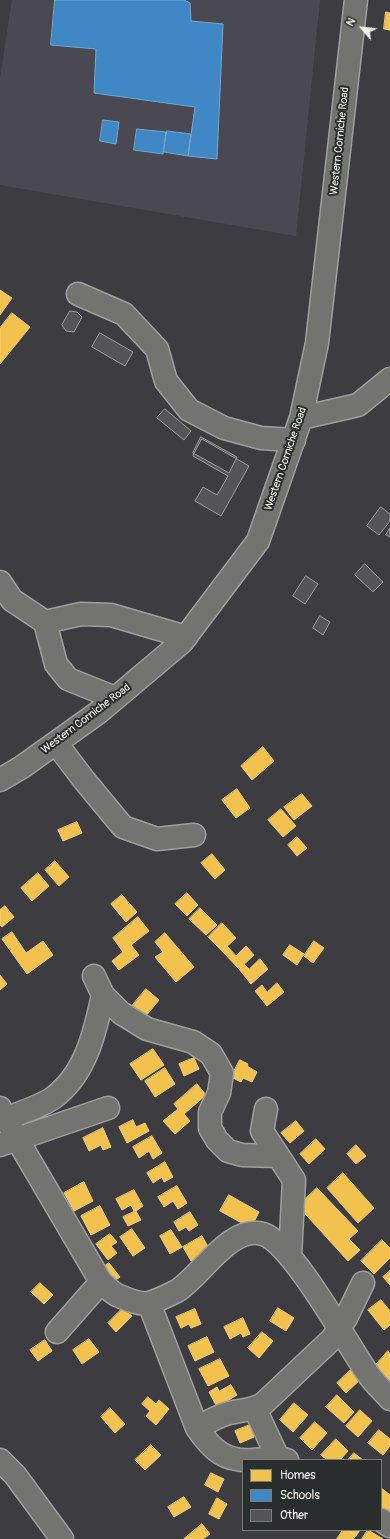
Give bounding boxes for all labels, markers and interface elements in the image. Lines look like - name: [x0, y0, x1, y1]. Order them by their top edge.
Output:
- north arrow: [342, 8, 382, 48]
- text: N: [343, 16, 358, 28]
- street label: Western Corniche Road: [328, 86, 352, 196]
- street label: Western Corniche Road: [262, 406, 310, 512]
- street label: Western Corniche Road: [39, 681, 133, 757]
- legend: [242, 1459, 382, 1531]
- text: Homes: [280, 1468, 316, 1483]
- text: Schools: [280, 1488, 320, 1503]
- text: Other: [280, 1508, 308, 1523]

